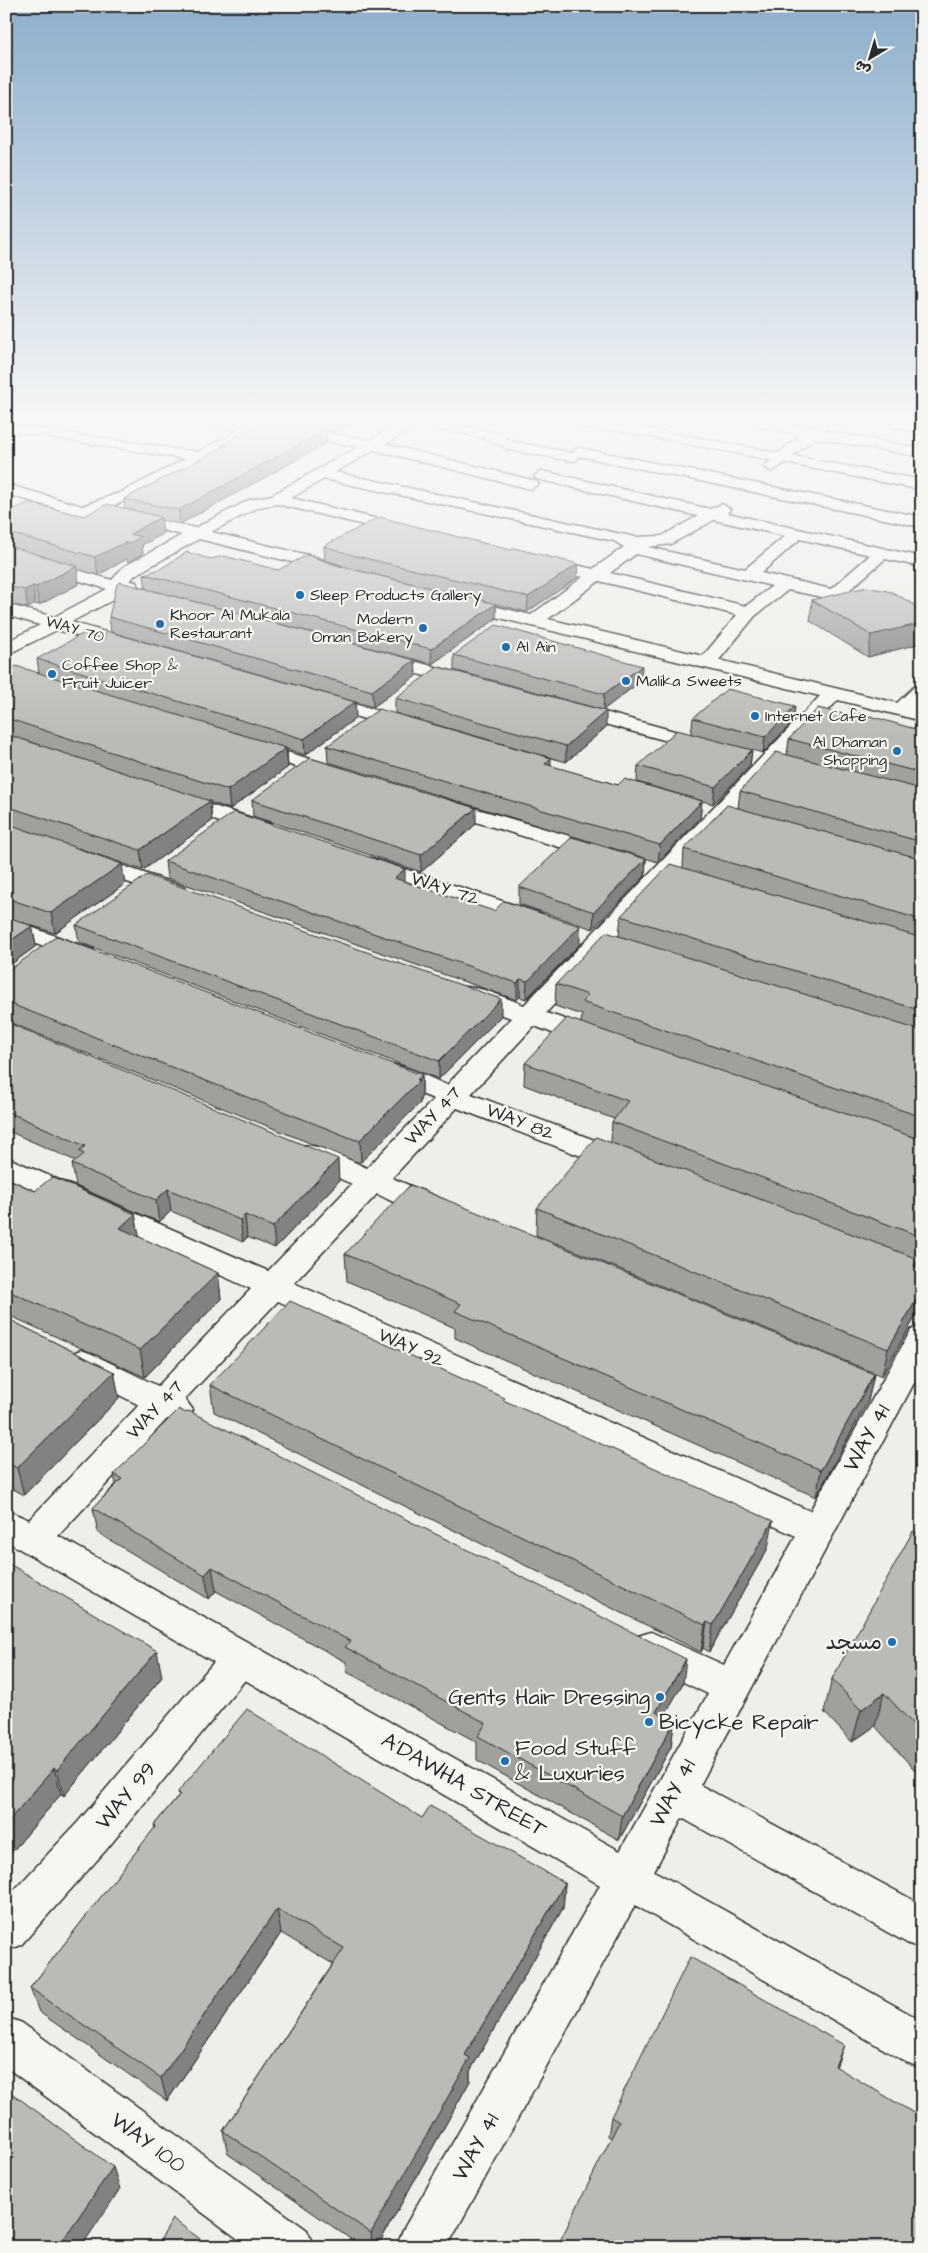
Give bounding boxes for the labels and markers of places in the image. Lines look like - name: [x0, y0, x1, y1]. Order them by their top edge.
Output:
- place label: Sleep Products Gallery: [310, 584, 482, 607]
- marker: Sleep Products Gallery: [294, 589, 306, 601]
- place label: Khoor Al Mukala Restaurant: [170, 604, 290, 644]
- place label: Modern Oman Bakery: [312, 608, 413, 649]
- marker: Khoor Al Mukala Restaurant: [154, 618, 166, 630]
- marker: Modern Oman Bakery: [417, 622, 429, 634]
- place label: Al Ain: [516, 636, 556, 658]
- marker: Al Ain: [500, 641, 512, 653]
- place label: Coffee Shop & Fruit Juicer: [62, 654, 179, 694]
- marker: Coffee Shop & Fruit Juicer: [46, 668, 58, 680]
- place label: Malika Sweets: [636, 670, 742, 692]
- marker: Malika Sweets: [620, 675, 632, 687]
- place label: Internet Cafe: [765, 705, 867, 727]
- marker: Internet Cafe: [749, 710, 761, 722]
- place label: Al Dhaman Shopping: [813, 731, 887, 772]
- marker: Al Dhaman Shopping: [891, 745, 903, 757]
- place label: مسجد: [826, 1627, 882, 1658]
- marker: مسجد: [886, 1636, 898, 1648]
- place label: Gents Hair Dressing: [448, 1682, 650, 1714]
- marker: Gents Hair Dressing: [654, 1691, 666, 1703]
- place label: Bicycke Repair: [659, 1707, 819, 1739]
- marker: Bicycke Repair: [643, 1716, 655, 1728]
- place label: Food Stuff & Luxuries: [515, 1733, 636, 1789]
- marker: Food Stuff & Luxuries: [499, 1755, 511, 1767]

